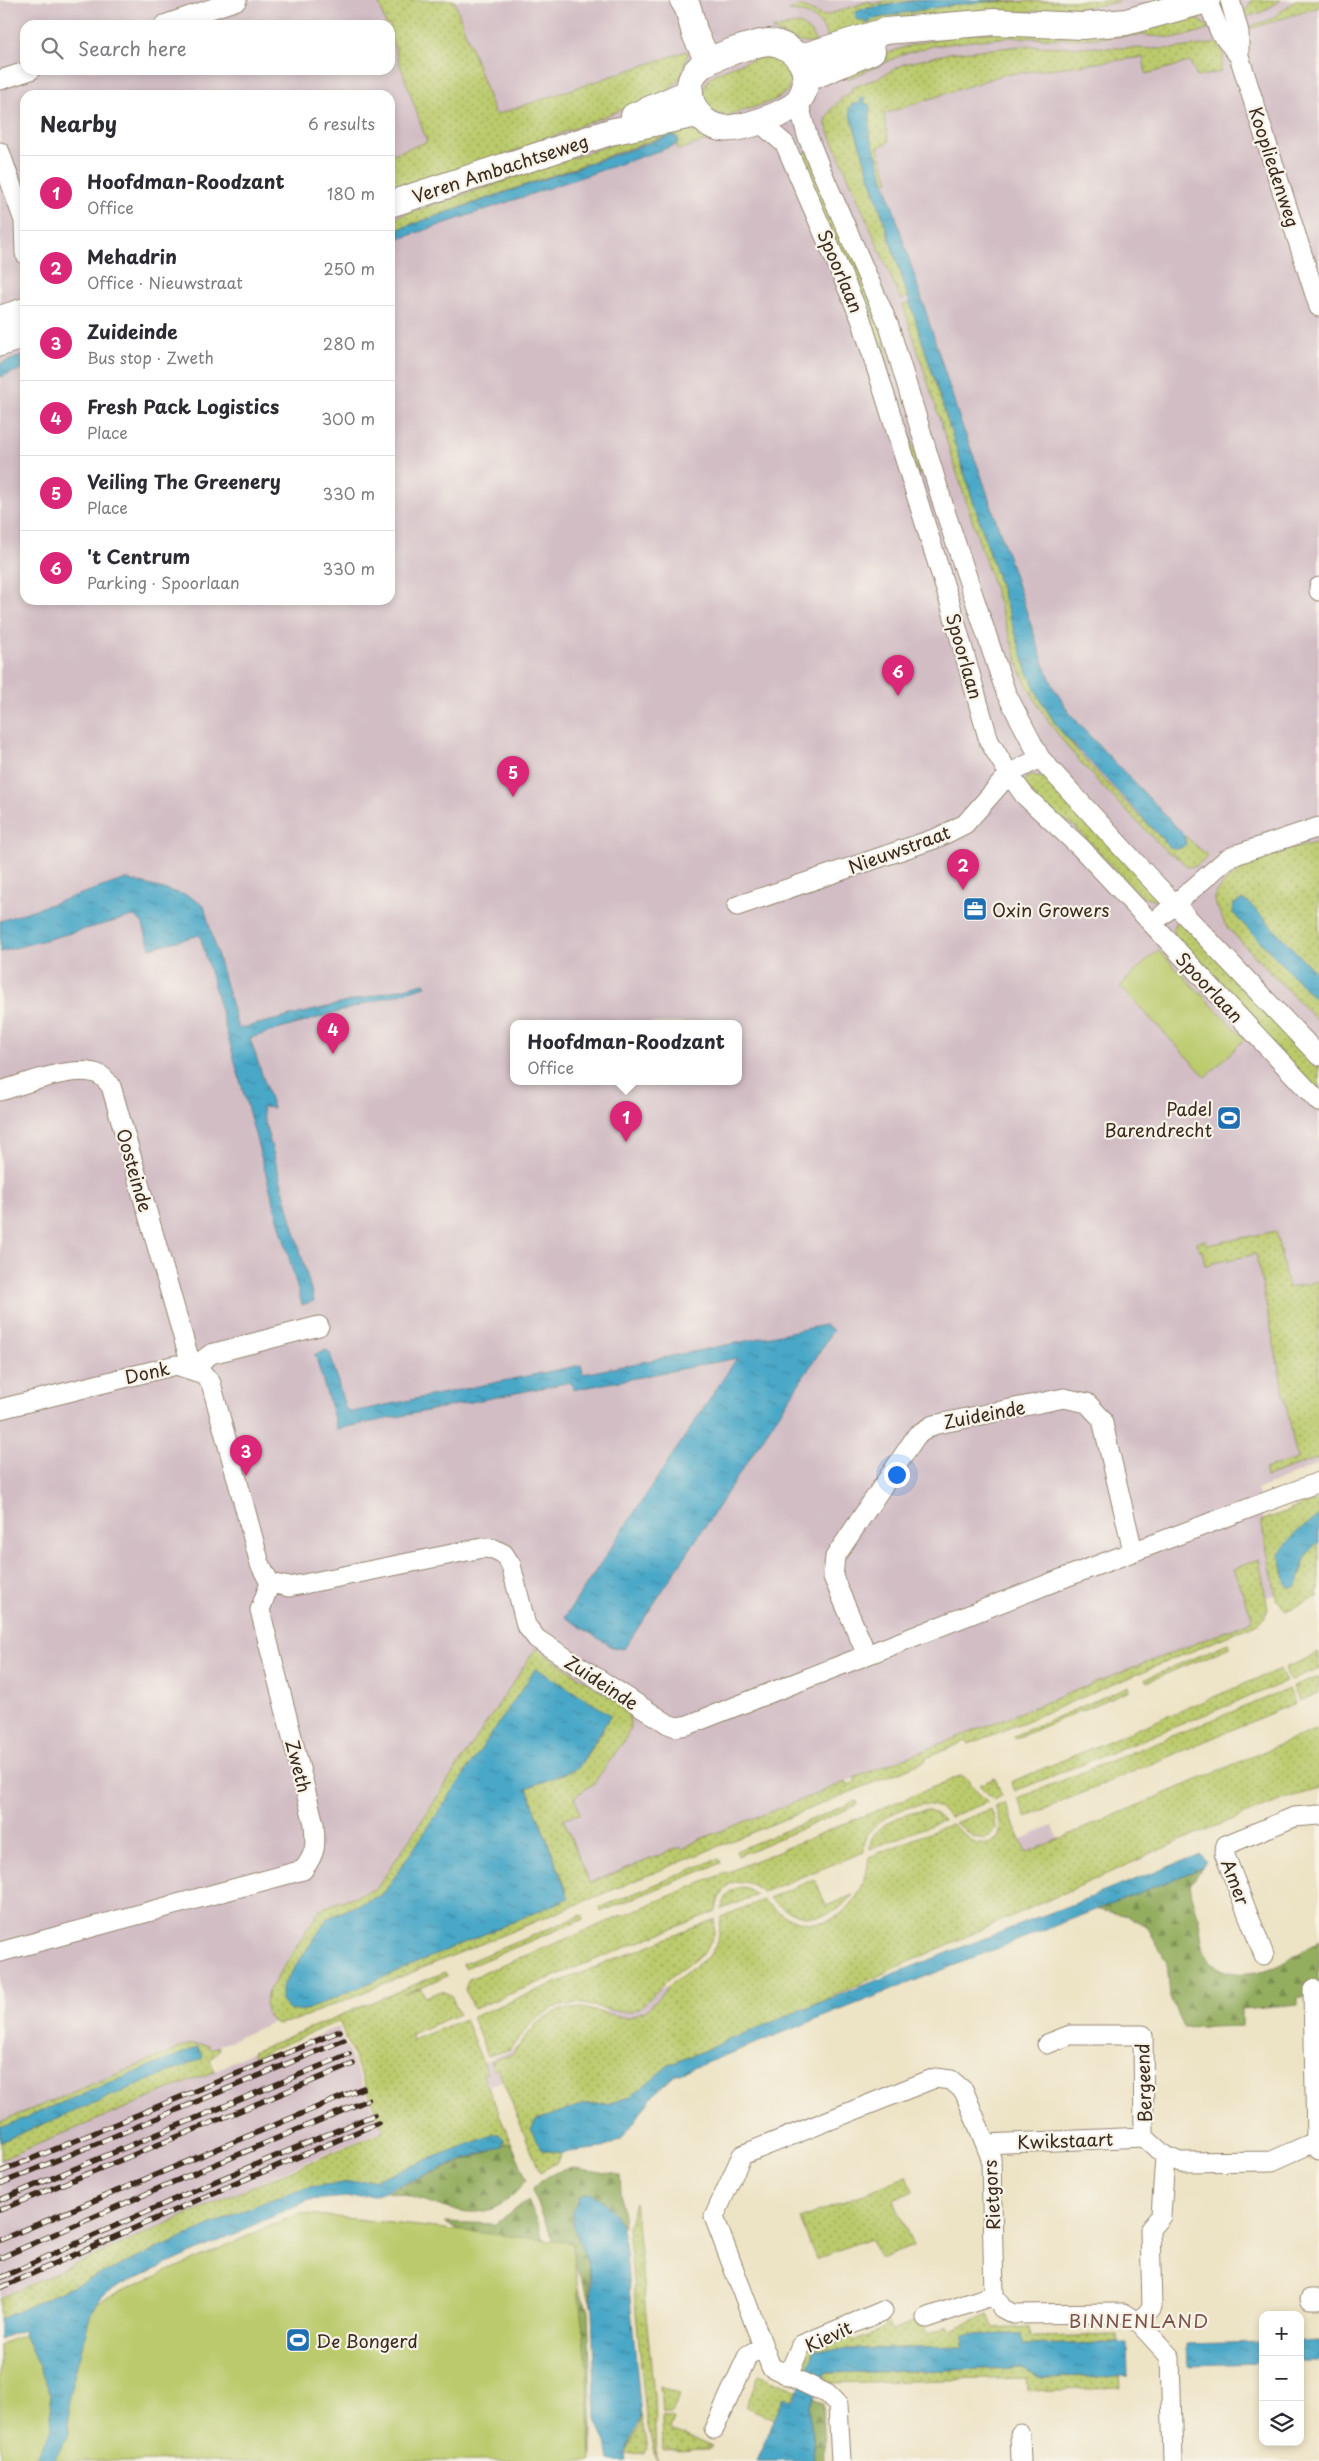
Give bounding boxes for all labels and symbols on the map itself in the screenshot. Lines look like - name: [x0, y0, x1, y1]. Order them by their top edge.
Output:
- street label: Koopliedenweg: [1243, 103, 1307, 231]
- street label: Veren Ambachtseweg: [408, 127, 592, 209]
- street label: Spoorlaan: [811, 225, 871, 317]
- street label: Spoorlaan: [940, 610, 990, 702]
- pin: 6: [882, 655, 914, 696]
- pin: 5: [497, 756, 529, 797]
- street label: Nieuwstraat: [844, 818, 954, 880]
- pin: 2: [947, 849, 979, 890]
- office icon: Oxin Growers: [962, 896, 988, 922]
- place label: Oxin Growers: [992, 896, 1109, 923]
- street label: Spoorlaan: [1170, 946, 1250, 1028]
- pin: 4: [317, 1013, 349, 1054]
- place label: Padel Barendrecht: [1104, 1095, 1212, 1143]
- pin: 1: [610, 1101, 642, 1142]
- sports icon: Padel Barendrecht: [1216, 1105, 1242, 1131]
- street label: Oosteinde: [110, 1125, 160, 1215]
- street label: Donk: [122, 1354, 172, 1390]
- street label: Zuideinde: [941, 1393, 1028, 1435]
- pin: 3: [230, 1435, 262, 1476]
- your location: [884, 1462, 910, 1488]
- street label: Zuideinde: [560, 1648, 644, 1716]
- street label: Zweth: [279, 1737, 319, 1795]
- street label: Amer: [1215, 1855, 1257, 1910]
- street label: Bergeend: [1128, 2043, 1158, 2123]
- street label: Kwikstaart: [1016, 2125, 1114, 2155]
- street label: Rietgors: [976, 2159, 1006, 2231]
- district label: BINNENLAND: [1069, 2306, 1209, 2334]
- street label: Kievit: [800, 2313, 856, 2359]
- sports icon: De Bongerd: [285, 2327, 311, 2353]
- place label: De Bongerd: [316, 2327, 418, 2354]

